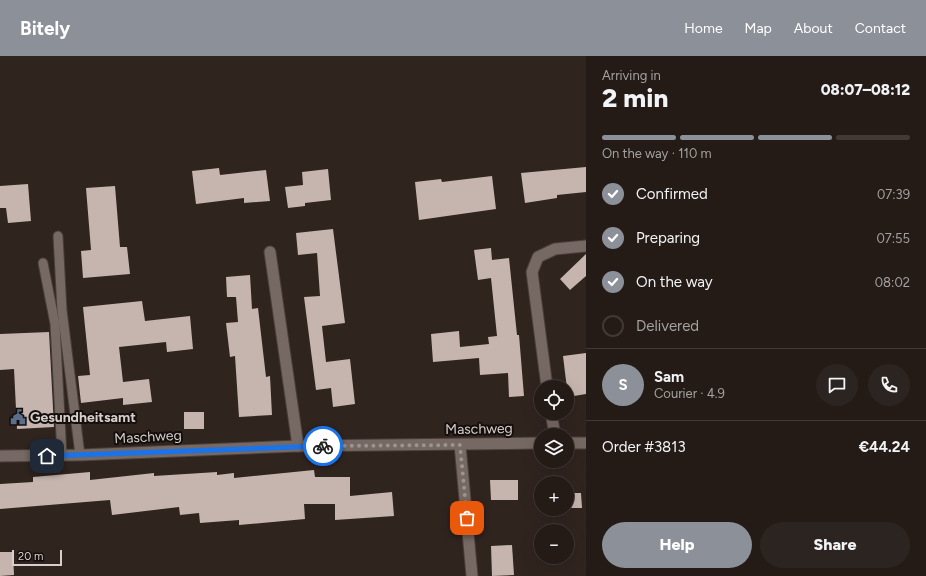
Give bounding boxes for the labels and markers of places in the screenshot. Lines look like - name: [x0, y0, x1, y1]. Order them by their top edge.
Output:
- public building icon: Gesundheitsamt: [9, 408, 27, 426]
- place label: Gesundheitsamt: [30, 409, 136, 426]
- pin: [30, 439, 64, 473]
- pin: [450, 501, 484, 535]

